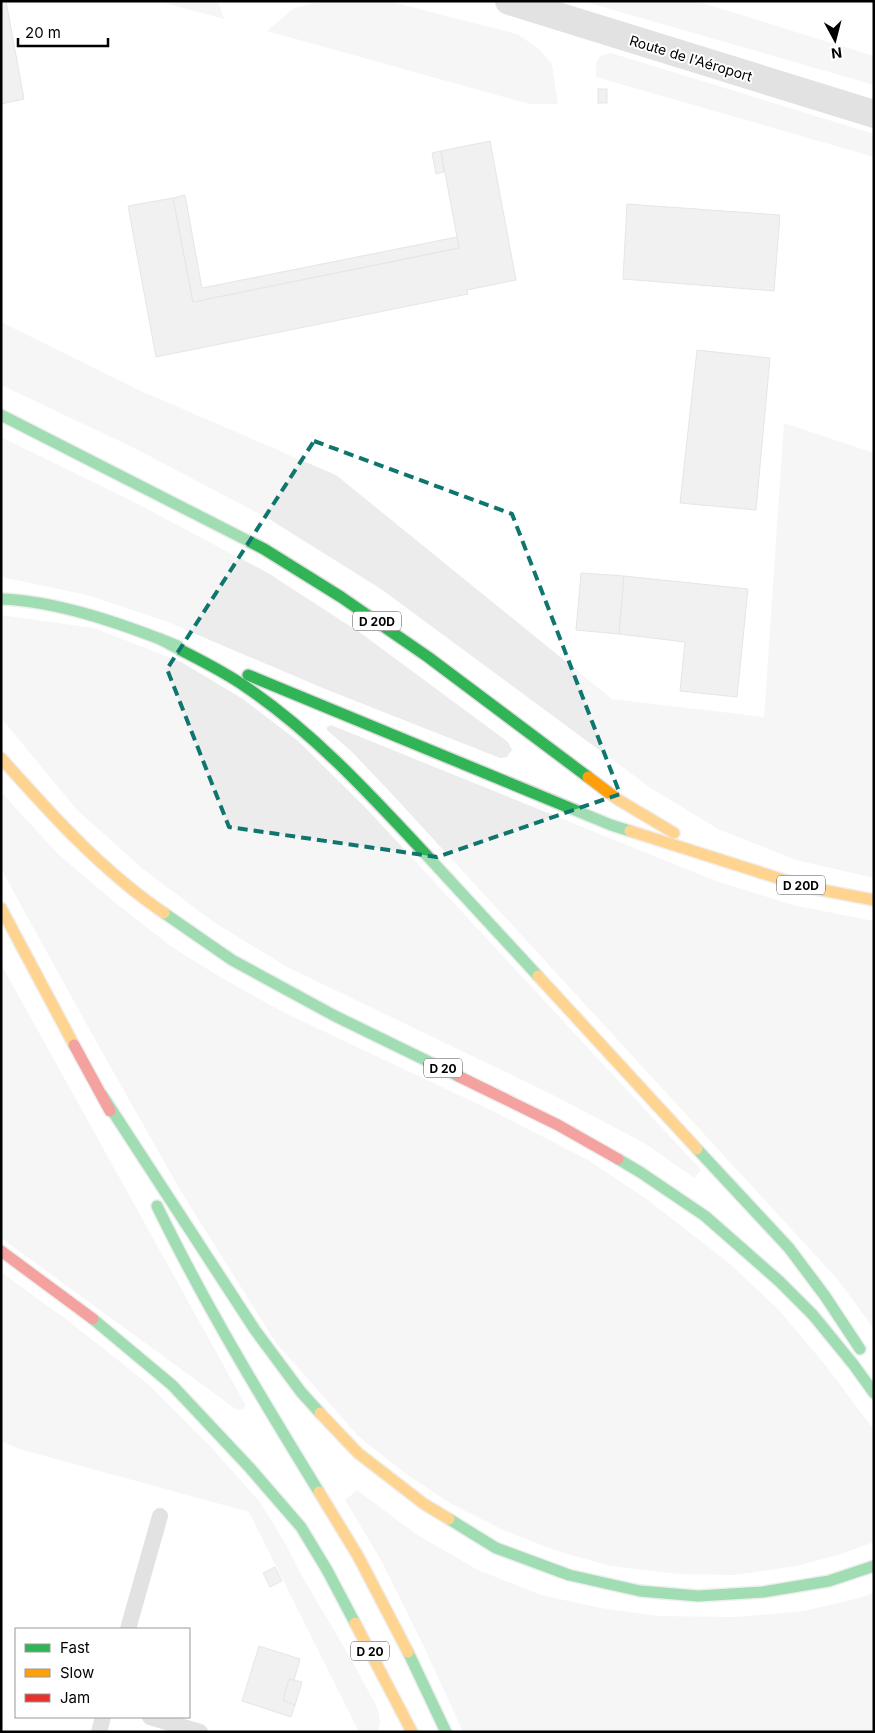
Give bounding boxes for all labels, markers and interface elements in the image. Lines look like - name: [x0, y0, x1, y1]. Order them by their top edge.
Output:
- scale bar: [18, 15, 108, 47]
- north arrow: [810, 15, 860, 65]
- text: 20 m: [25, 23, 61, 42]
- street label: Route de l'Aéroport: [628, 31, 755, 85]
- text: N: [830, 44, 843, 62]
- road number: D 20D: [353, 612, 401, 630]
- road number: D 20D: [777, 876, 825, 894]
- road number: D 20: [424, 1058, 462, 1078]
- legend: [15, 1628, 190, 1718]
- text: Fast: [60, 1638, 90, 1657]
- road number: D 20: [351, 1642, 389, 1660]
- text: Slow: [60, 1663, 94, 1682]
- text: Jam: [60, 1688, 90, 1707]

